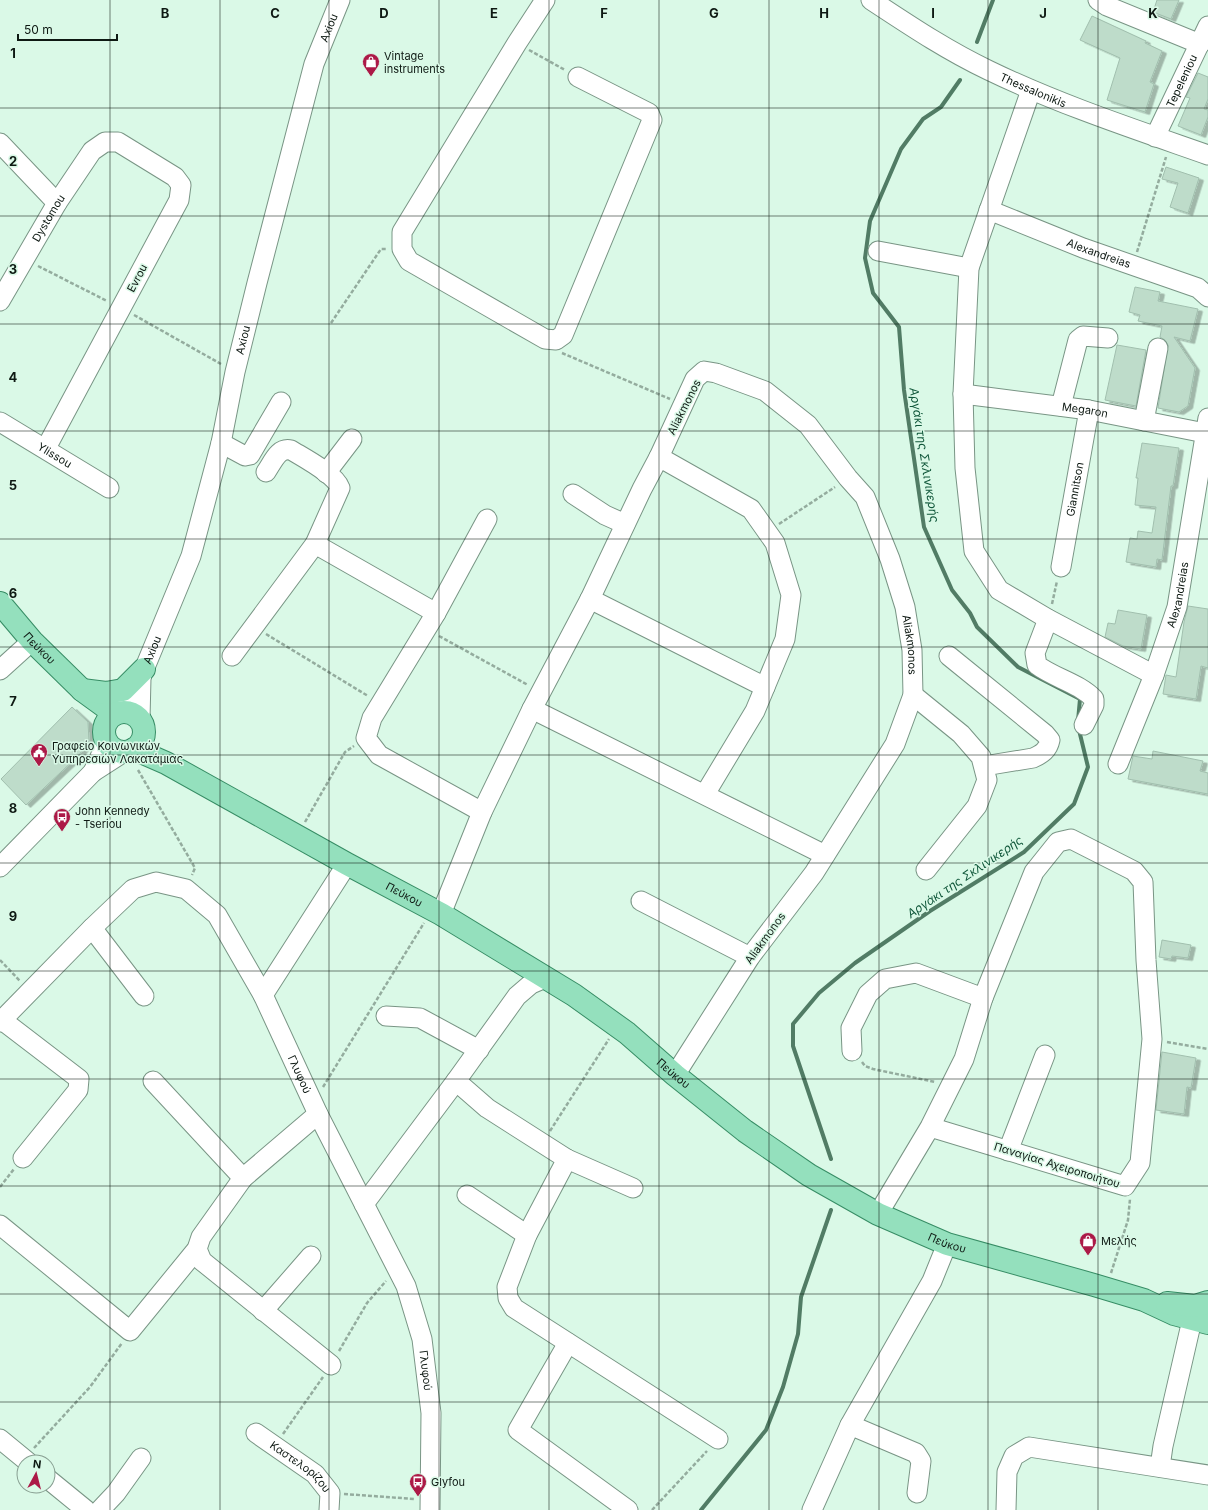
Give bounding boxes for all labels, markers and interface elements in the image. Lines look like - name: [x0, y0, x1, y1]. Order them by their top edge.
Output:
- text: B: [161, 5, 170, 21]
- text: C: [270, 5, 280, 21]
- text: D: [379, 5, 389, 21]
- text: E: [490, 5, 498, 21]
- text: F: [600, 5, 608, 21]
- text: G: [709, 5, 719, 21]
- text: H: [819, 5, 829, 21]
- text: I: [931, 5, 935, 21]
- text: J: [1039, 5, 1047, 21]
- text: K: [1148, 5, 1158, 21]
- street label: Axiou: [317, 12, 341, 44]
- scale bar: [18, 16, 117, 42]
- text: 50 m: [24, 22, 53, 37]
- text: 1: [10, 45, 16, 61]
- place label: Vintage instruments: [384, 49, 445, 76]
- shop icon: Vintage instruments: [361, 52, 381, 77]
- street label: Tepeleniou: [1163, 52, 1200, 110]
- street label: Thessalonikis: [998, 70, 1069, 110]
- text: 2: [9, 153, 17, 169]
- street label: Dystomou: [29, 192, 68, 244]
- street label: Alexandreias: [1065, 235, 1133, 271]
- text: 3: [9, 261, 17, 277]
- street label: Evrou: [124, 262, 150, 294]
- street label: Axiou: [233, 324, 253, 356]
- text: 4: [9, 369, 18, 385]
- street label: Aliakmonos: [664, 377, 704, 437]
- water label: Αργάκι της Σκλινικερής: [906, 385, 943, 524]
- street label: Megaron: [1061, 400, 1109, 421]
- street label: Ylissou: [35, 439, 74, 471]
- street label: Giannitson: [1063, 461, 1087, 518]
- text: 5: [9, 477, 17, 493]
- street label: Alexandreias: [1164, 561, 1191, 629]
- text: 6: [9, 585, 17, 601]
- street label: Aliakmonos: [899, 614, 920, 675]
- street label: Πεύκου: [21, 629, 58, 667]
- street label: Axiou: [140, 634, 164, 666]
- text: 7: [9, 693, 17, 709]
- place label: Γραφείο Κοινωνικών Υυπηρεσιών Λακατάμιας: [52, 739, 183, 766]
- public building icon: Γραφείο Κοινωνικών Υυπηρεσιών Λακατάμιας: [29, 742, 49, 767]
- text: 8: [9, 800, 17, 816]
- place label: John Kennedy - Tseriou: [75, 804, 150, 831]
- bus stop icon: John Kennedy - Tseriou: [52, 807, 72, 832]
- water label: Αργάκι της Σκλινικερής: [903, 832, 1026, 922]
- street label: Πεύκου: [383, 879, 425, 910]
- text: 9: [9, 908, 17, 924]
- street label: Aliakmonos: [742, 909, 788, 966]
- street label: Γλυφού: [285, 1053, 315, 1096]
- street label: Πεύκου: [654, 1055, 693, 1091]
- street label: Παναγίας Αχειροποιήτου: [992, 1139, 1122, 1191]
- street label: Πεύκου: [926, 1230, 968, 1256]
- shop icon: Μελής: [1078, 1231, 1098, 1256]
- place label: Μελής: [1101, 1234, 1137, 1248]
- street label: Γλυφού: [416, 1349, 435, 1391]
- street label: Καστελορίζου: [267, 1438, 334, 1495]
- north arrow: [16, 1454, 56, 1494]
- text: N: [32, 1457, 42, 1472]
- bus stop icon: Glyfou: [408, 1472, 428, 1497]
- place label: Glyfou: [431, 1475, 465, 1489]

